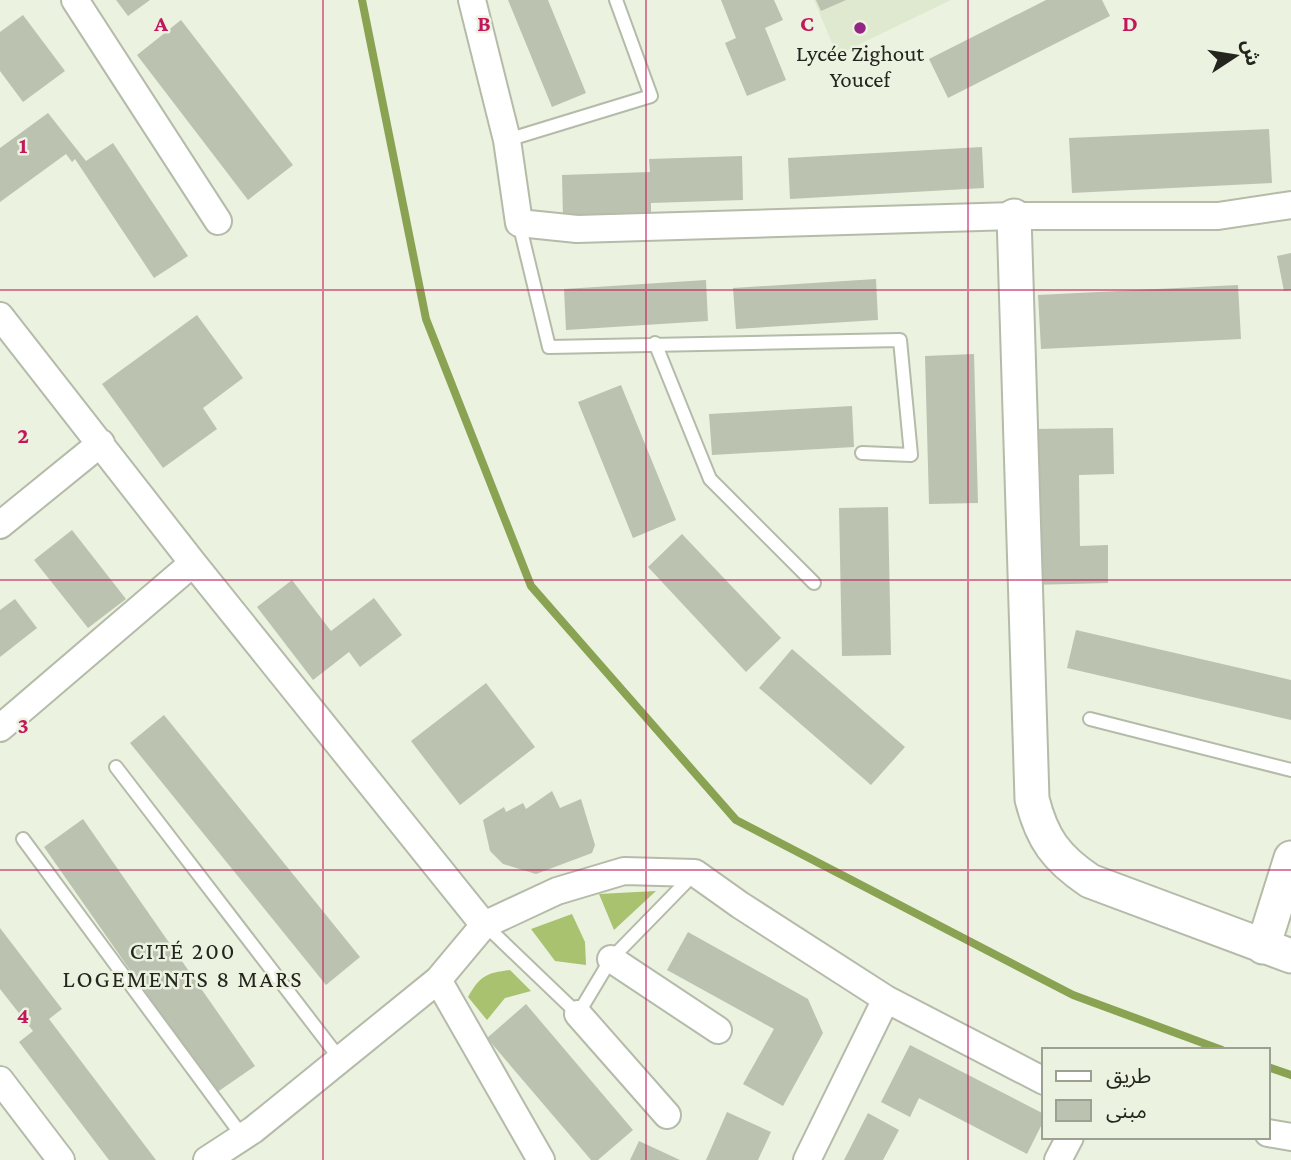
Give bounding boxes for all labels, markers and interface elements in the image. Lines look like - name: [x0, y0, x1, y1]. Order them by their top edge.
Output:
- text: A: [153, 10, 168, 36]
- text: B: [477, 10, 491, 36]
- text: C: [800, 10, 814, 36]
- text: D: [1122, 10, 1138, 36]
- marker: Lycée Zighout Youcef: [852, 20, 868, 36]
- north arrow: [1200, 21, 1270, 91]
- text: ش: [1238, 38, 1264, 67]
- place label: Lycée Zighout Youcef: [796, 40, 924, 92]
- text: 1: [19, 132, 28, 158]
- text: 2: [17, 422, 29, 448]
- text: 3: [17, 712, 29, 738]
- district label: CITÉ 200 LOGEMENTS 8 MARS: [63, 937, 303, 992]
- text: 4: [17, 1002, 29, 1028]
- legend: [1042, 1048, 1270, 1139]
- text: طريق: [1106, 1064, 1151, 1089]
- text: مبنى: [1106, 1099, 1147, 1123]

